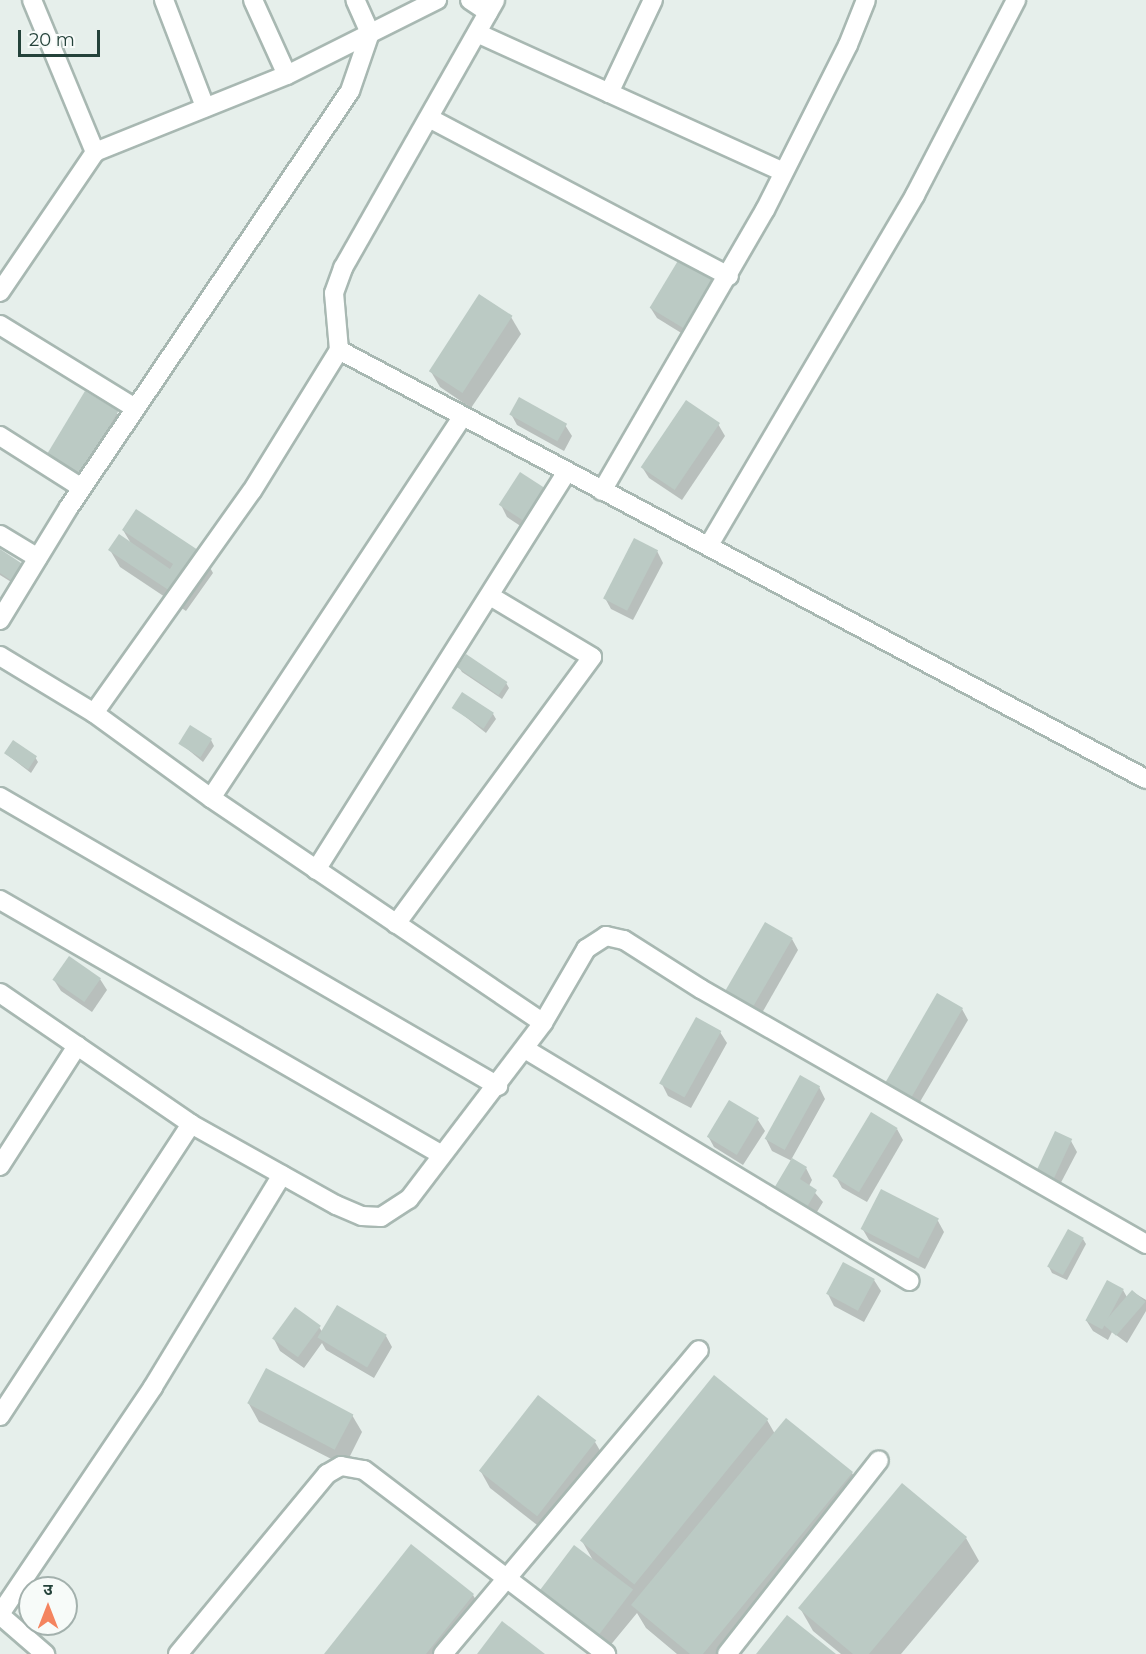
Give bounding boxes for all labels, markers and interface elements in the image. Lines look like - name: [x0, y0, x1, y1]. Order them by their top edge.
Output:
- scale bar: [21, 18, 104, 56]
- text: 20 m: [29, 29, 75, 51]
- north arrow: [18, 1576, 78, 1636]
- text: उ: [43, 1580, 53, 1599]

